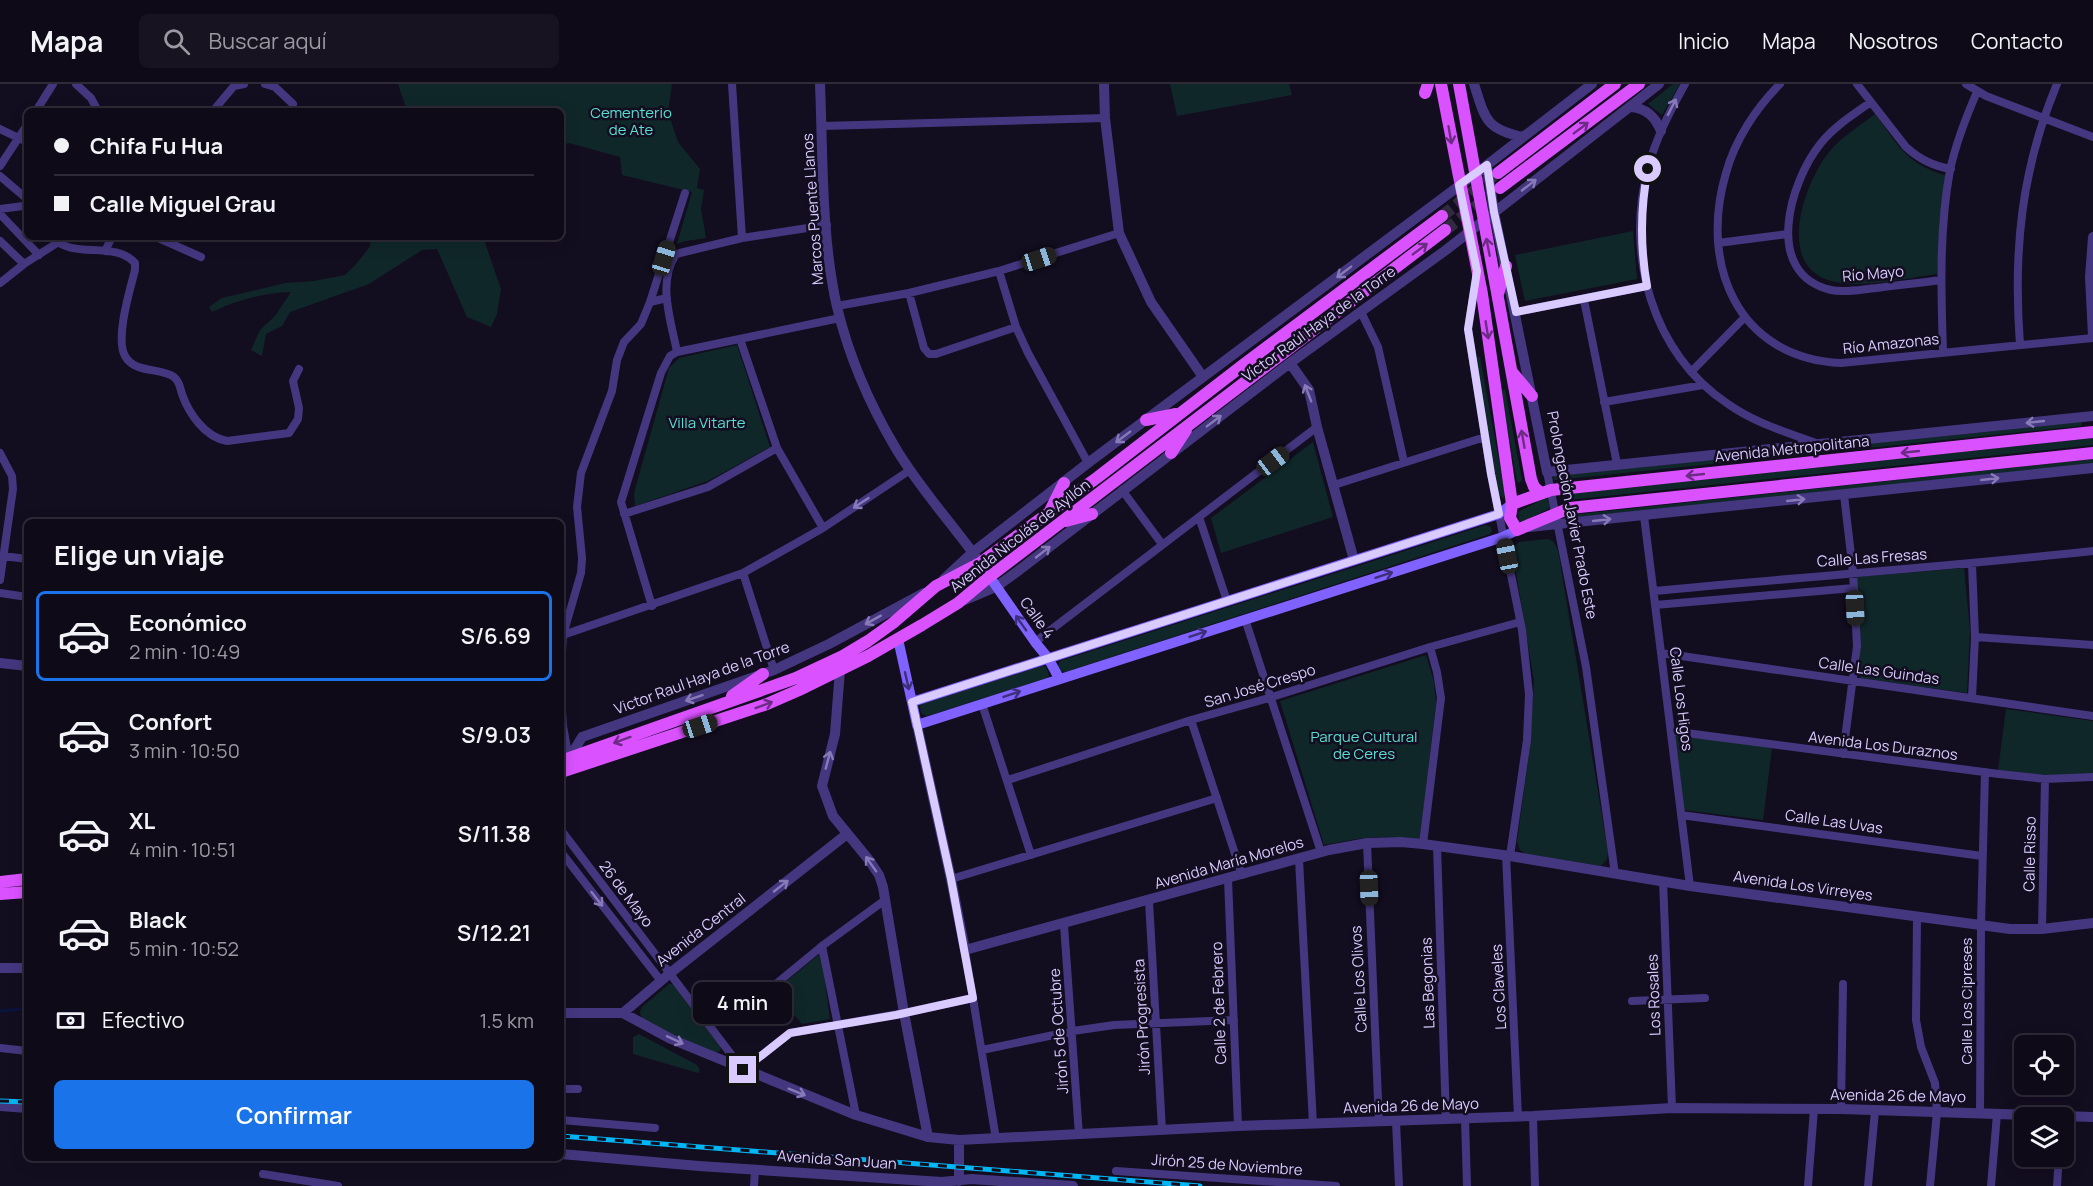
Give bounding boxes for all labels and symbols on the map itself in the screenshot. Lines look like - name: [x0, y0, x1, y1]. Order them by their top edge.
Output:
- one-way arrow: [1667, 99, 1679, 117]
- park label: Cementerio de Ate: [590, 102, 672, 140]
- one-way arrow: [1572, 122, 1588, 134]
- one-way arrow: [1445, 124, 1456, 144]
- street label: Marcos Puente Llanos: [797, 132, 828, 286]
- route start: [1634, 155, 1661, 182]
- one-way arrow: [1521, 178, 1537, 191]
- car: [650, 238, 678, 278]
- one-way arrow: [1482, 238, 1493, 257]
- one-way arrow: [1412, 243, 1428, 256]
- car: [1019, 245, 1059, 273]
- street label: Víctor Raúl Haya de la Torre: [1238, 260, 1400, 387]
- street label: Río Mayo: [1841, 260, 1905, 287]
- one-way arrow: [1336, 265, 1352, 278]
- one-way arrow: [1482, 320, 1493, 339]
- street label: Río Amazonas: [1842, 328, 1940, 359]
- one-way arrow: [1302, 384, 1313, 402]
- street label: Prolongación Javier Prado Este: [1542, 409, 1603, 621]
- park label: Villa Vitarte: [668, 412, 746, 433]
- one-way arrow: [1206, 414, 1222, 427]
- one-way arrow: [2025, 417, 2045, 428]
- one-way arrow: [1517, 430, 1528, 449]
- street label: Avenida Metropolitana: [1714, 430, 1870, 467]
- one-way arrow: [1115, 431, 1131, 444]
- car: [1253, 443, 1293, 479]
- one-way arrow: [1900, 447, 1920, 458]
- one-way arrow: [1685, 470, 1705, 481]
- one-way arrow: [1980, 473, 1999, 484]
- street label: Avenida Nicolás de Ayllón: [945, 474, 1094, 597]
- one-way arrow: [1786, 494, 1806, 505]
- one-way arrow: [852, 496, 869, 509]
- one-way arrow: [1592, 515, 1612, 526]
- car: [1495, 537, 1519, 575]
- street label: Calle Las Fresas: [1816, 543, 1928, 572]
- one-way arrow: [1035, 545, 1051, 558]
- one-way arrow: [1374, 569, 1393, 580]
- car: [1845, 590, 1865, 626]
- street label: Calle 4: [1015, 593, 1060, 643]
- one-way arrow: [864, 615, 882, 626]
- one-way arrow: [1015, 616, 1027, 632]
- one-way arrow: [1188, 627, 1207, 638]
- street label: Victor Raul Haya de la Torre: [611, 636, 793, 719]
- street label: Calle Los Higos: [1665, 646, 1698, 752]
- street label: Calle Las Guindas: [1817, 652, 1941, 689]
- street label: San José Crespo: [1202, 659, 1318, 712]
- one-way arrow: [902, 670, 913, 690]
- one-way arrow: [1002, 688, 1021, 699]
- one-way arrow: [685, 694, 704, 705]
- one-way arrow: [754, 698, 772, 709]
- car: [680, 712, 720, 740]
- park label: Parque Cultural de Ceres: [1310, 726, 1418, 764]
- street label: Avenida Los Duraznos: [1807, 726, 1959, 765]
- one-way arrow: [613, 735, 632, 746]
- one-way arrow: [822, 751, 834, 770]
- street label: Calle Las Uvas: [1784, 804, 1884, 839]
- street label: Calle Risso: [2018, 816, 2041, 892]
- street label: Avenida María Morelos: [1152, 831, 1306, 894]
- street label: 26 de Mayo: [594, 856, 658, 931]
- one-way arrow: [865, 857, 877, 873]
- street label: Avenida Los Virreyes: [1732, 865, 1874, 906]
- car: [1359, 870, 1379, 906]
- one-way arrow: [773, 879, 789, 892]
- street label: Avenida Central: [651, 888, 750, 971]
- one-way arrow: [590, 890, 603, 906]
- street label: Calle Los Olivos: [1345, 925, 1372, 1033]
- street label: Las Begonias: [1415, 937, 1440, 1029]
- street label: Calle Los Cipreses: [1956, 937, 1977, 1064]
- street label: Calle 2 de Febrero: [1206, 941, 1231, 1065]
- street label: Los Claveles: [1486, 944, 1511, 1030]
- street label: Los Rosales: [1642, 954, 1665, 1036]
- street label: Jirón Progresista: [1128, 958, 1155, 1076]
- street label: Jirón 5 de Octubre: [1044, 967, 1073, 1095]
- callout: 4 min: [694, 983, 792, 1025]
- one-way arrow: [665, 1035, 683, 1046]
- route end: [729, 1056, 756, 1083]
- street label: Avenida 26 de Mayo: [1830, 1084, 1966, 1107]
- one-way arrow: [788, 1087, 806, 1098]
- street label: Avenida 26 de Mayo: [1343, 1093, 1479, 1118]
- street label: Avenida San Juan: [776, 1145, 898, 1174]
- street label: Jirón 25 de Noviembre: [1151, 1149, 1304, 1180]

